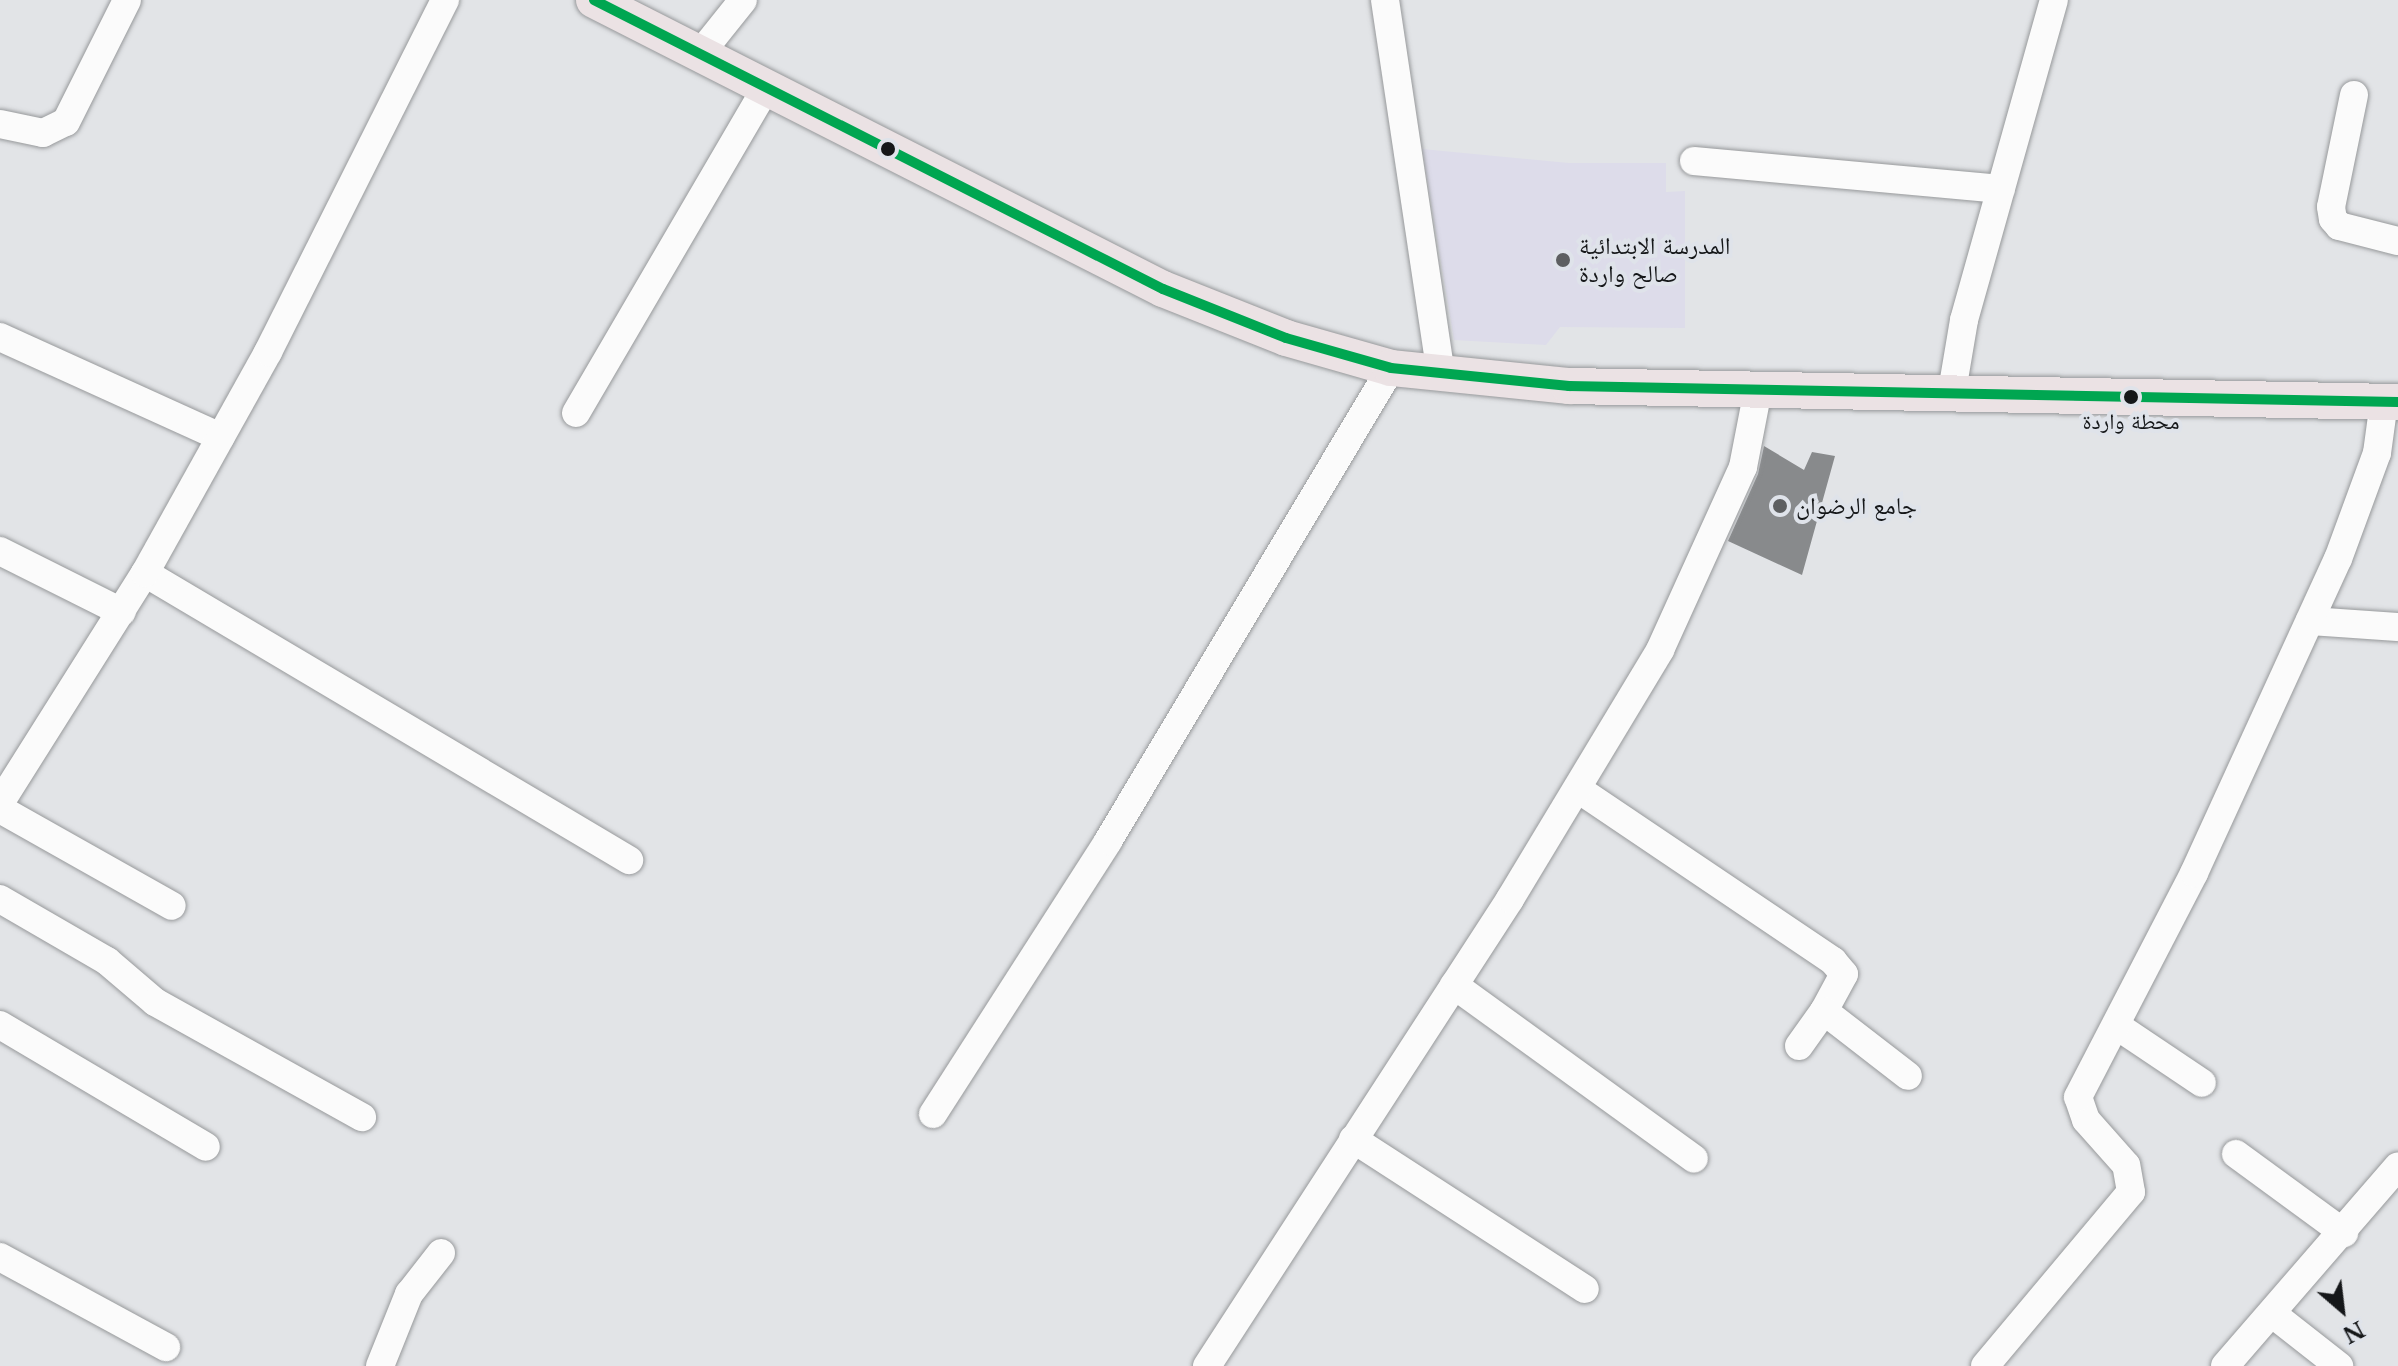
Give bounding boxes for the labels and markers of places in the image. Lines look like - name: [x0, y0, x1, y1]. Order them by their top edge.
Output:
- unlabelled marker: [880, 141, 896, 157]
- place label: المدرسة الابتدائية صالح واردة: [1579, 232, 1730, 288]
- marker: المدرسة الابتدائية صالح واردة: [1554, 251, 1572, 269]
- marker: محطة واردة: [2123, 389, 2139, 405]
- place label: محطة واردة: [2083, 409, 2179, 435]
- place label: جامع الرضوان: [1796, 492, 1917, 520]
- marker: جامع الرضوان: [1771, 497, 1789, 515]

